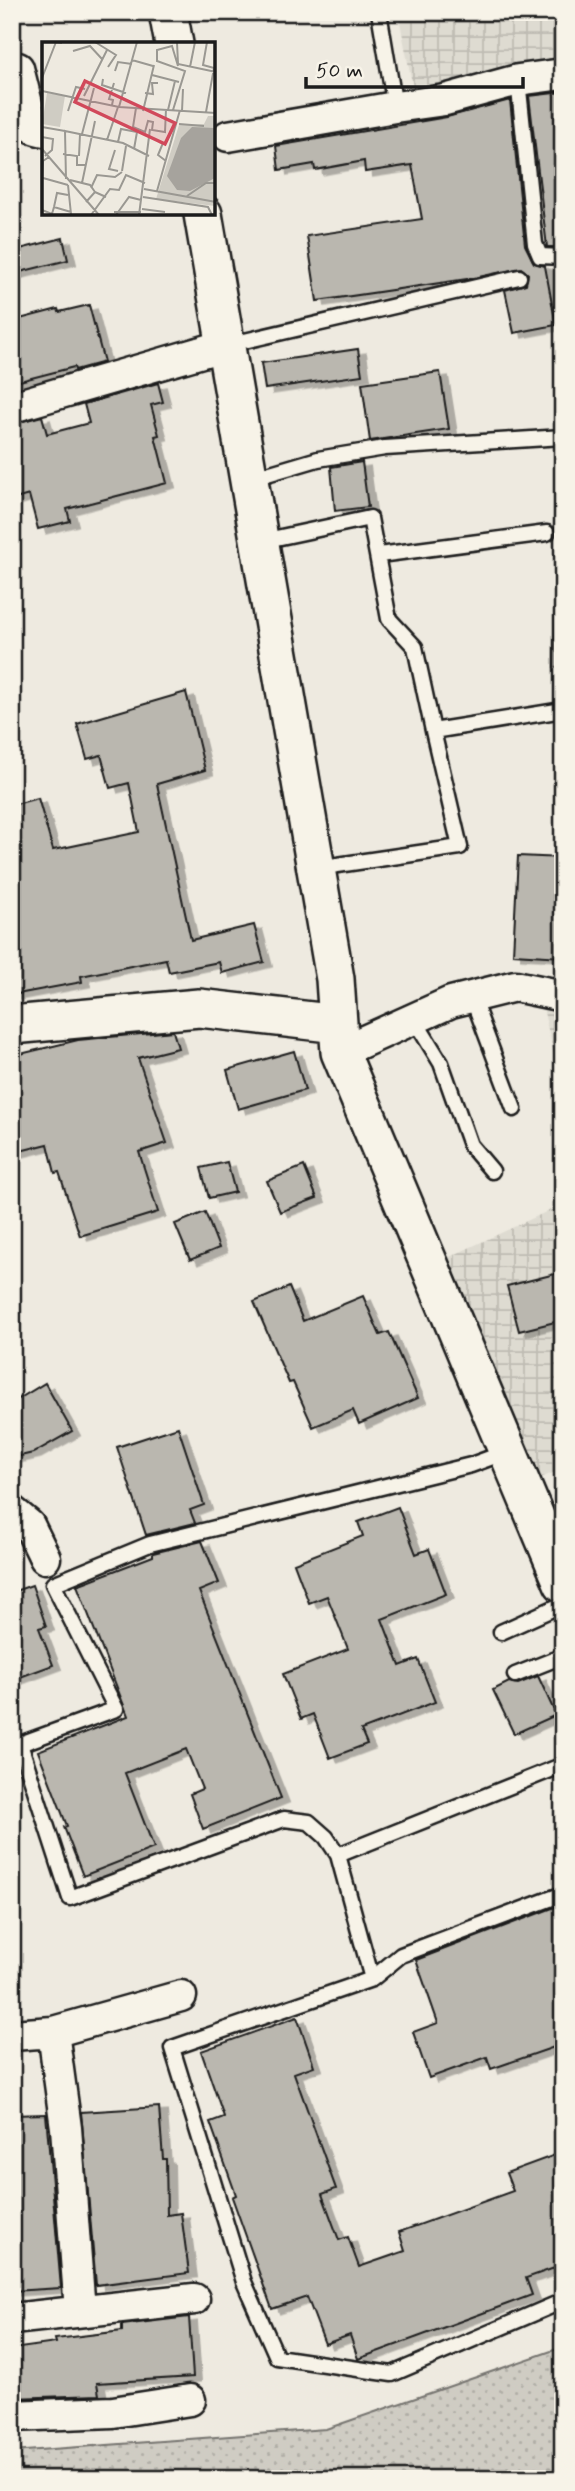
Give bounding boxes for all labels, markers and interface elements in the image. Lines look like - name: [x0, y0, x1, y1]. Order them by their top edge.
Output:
- inset map: [42, 42, 215, 215]
- scale bar: [306, 46, 522, 90]
- text: 50 m: [316, 57, 363, 85]

